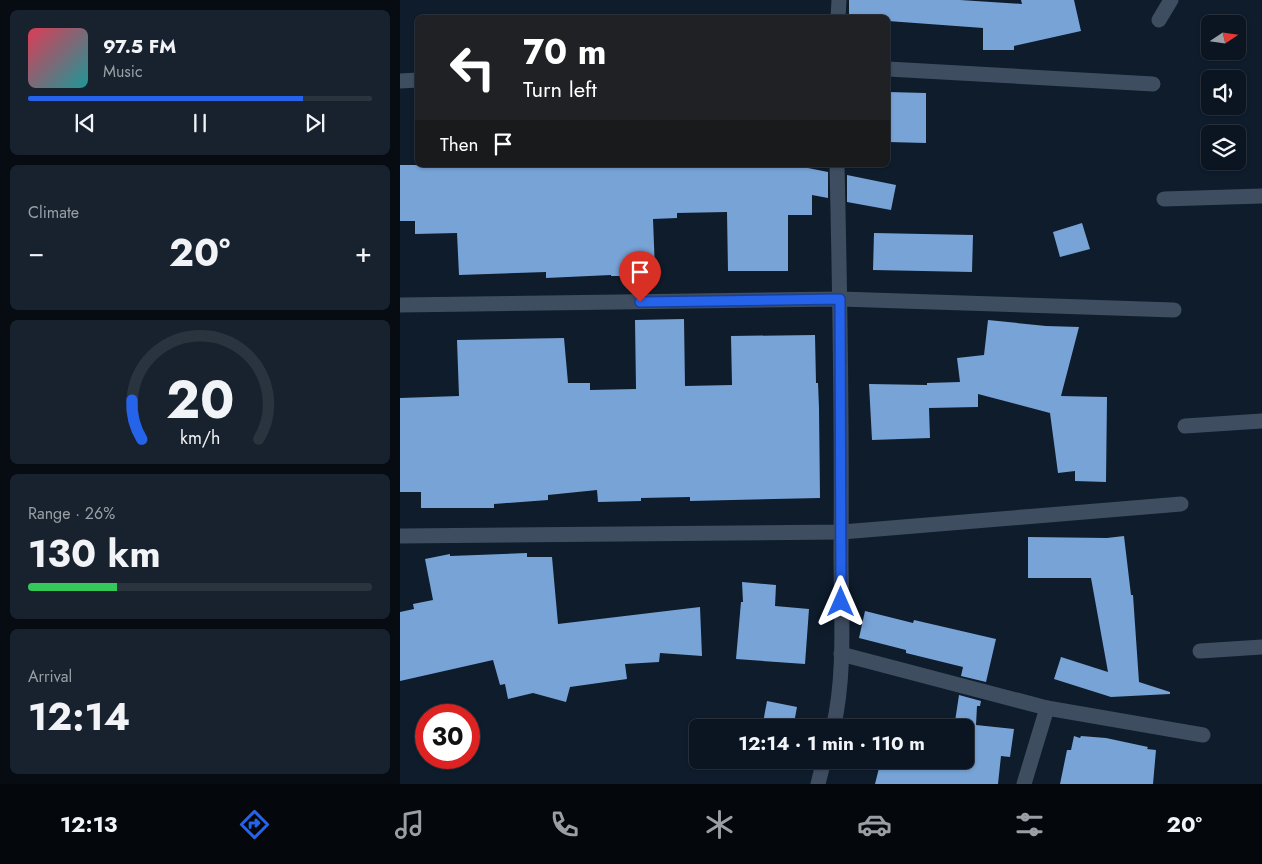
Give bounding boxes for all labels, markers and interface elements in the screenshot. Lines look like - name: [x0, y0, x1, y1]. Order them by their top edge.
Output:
- north arrow: [1201, 15, 1246, 60]
- map controls: [1201, 15, 1246, 170]
- text: 70 m: [523, 27, 606, 77]
- text: 97.5 FM: [103, 33, 176, 60]
- icon: left: [440, 35, 505, 100]
- text: Music: [103, 60, 143, 83]
- button: sound: [1201, 70, 1246, 115]
- text: Turn left: [523, 73, 597, 105]
- icon: previous: [71, 109, 99, 137]
- icon: pause: [186, 109, 214, 137]
- icon: next: [301, 109, 329, 137]
- button: layers: [1201, 125, 1246, 170]
- icon: arrive: [489, 130, 517, 158]
- text: Then: [440, 131, 479, 158]
- text: Climate: [28, 201, 79, 224]
- text: 20°: [169, 225, 230, 280]
- text: −: [28, 232, 45, 273]
- text: +: [355, 232, 372, 273]
- pin: [619, 251, 661, 302]
- icon: arrive: [626, 258, 654, 286]
- text: 20: [166, 362, 234, 438]
- text: km/h: [180, 425, 220, 451]
- text: Range · 26%: [28, 502, 115, 525]
- text: 130 km: [28, 526, 161, 581]
- position arrow: [814, 575, 866, 627]
- text: Arrival: [28, 665, 72, 688]
- text: 12:14: [28, 689, 130, 744]
- speed limit sign: 30: [415, 704, 480, 769]
- text: 12:14 · 1 min · 110 m: [738, 730, 925, 757]
- icon: directions: [237, 807, 272, 842]
- icon: music: [392, 807, 427, 842]
- icon: phone: [547, 807, 582, 842]
- icon: climate: [702, 807, 737, 842]
- icon: car: [857, 807, 892, 842]
- icon: filters: [1012, 807, 1047, 842]
- text: 12:13: [60, 808, 118, 840]
- text: 20°: [1167, 808, 1202, 840]

